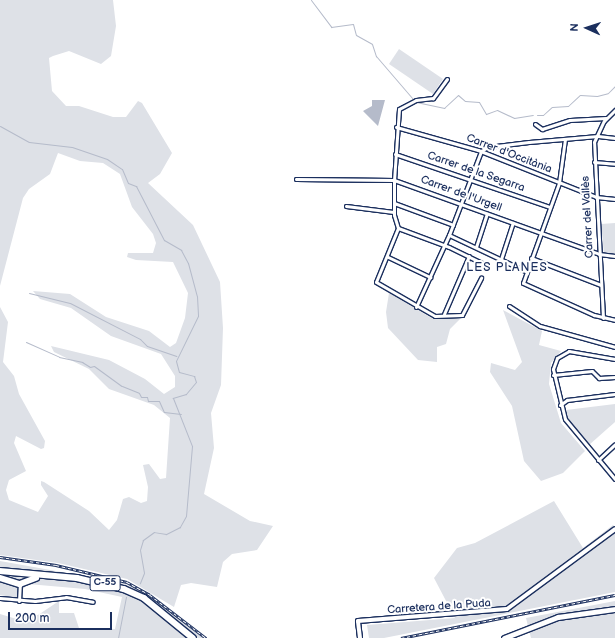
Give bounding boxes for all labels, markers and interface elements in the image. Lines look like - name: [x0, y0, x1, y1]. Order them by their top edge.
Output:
- north arrow: [567, 8, 607, 48]
- text: N: [568, 23, 581, 32]
- street label: Carrer d'Occitània: [464, 132, 554, 176]
- street label: Carrer de la Segarra: [425, 149, 527, 195]
- street label: Carrer de l'Urgell: [419, 173, 503, 215]
- street label: Carrer del Vallès: [579, 175, 597, 259]
- district label: LES PLANES: [466, 261, 548, 275]
- road number: C-55: [89, 575, 121, 591]
- street label: Carretera de la Puda: [387, 597, 491, 617]
- scale bar: [10, 604, 114, 630]
- text: 200 m: [15, 611, 49, 626]

